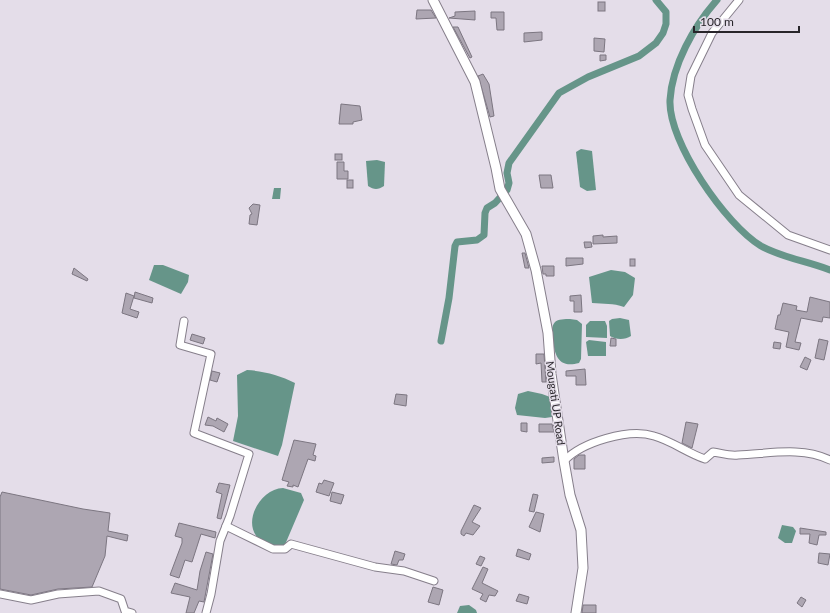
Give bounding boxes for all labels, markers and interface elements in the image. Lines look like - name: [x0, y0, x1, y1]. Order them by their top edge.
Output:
- scale bar: [694, 8, 799, 34]
- text: 100 m: [700, 14, 734, 29]
- street label: Mougati UP Road: [544, 360, 568, 446]

